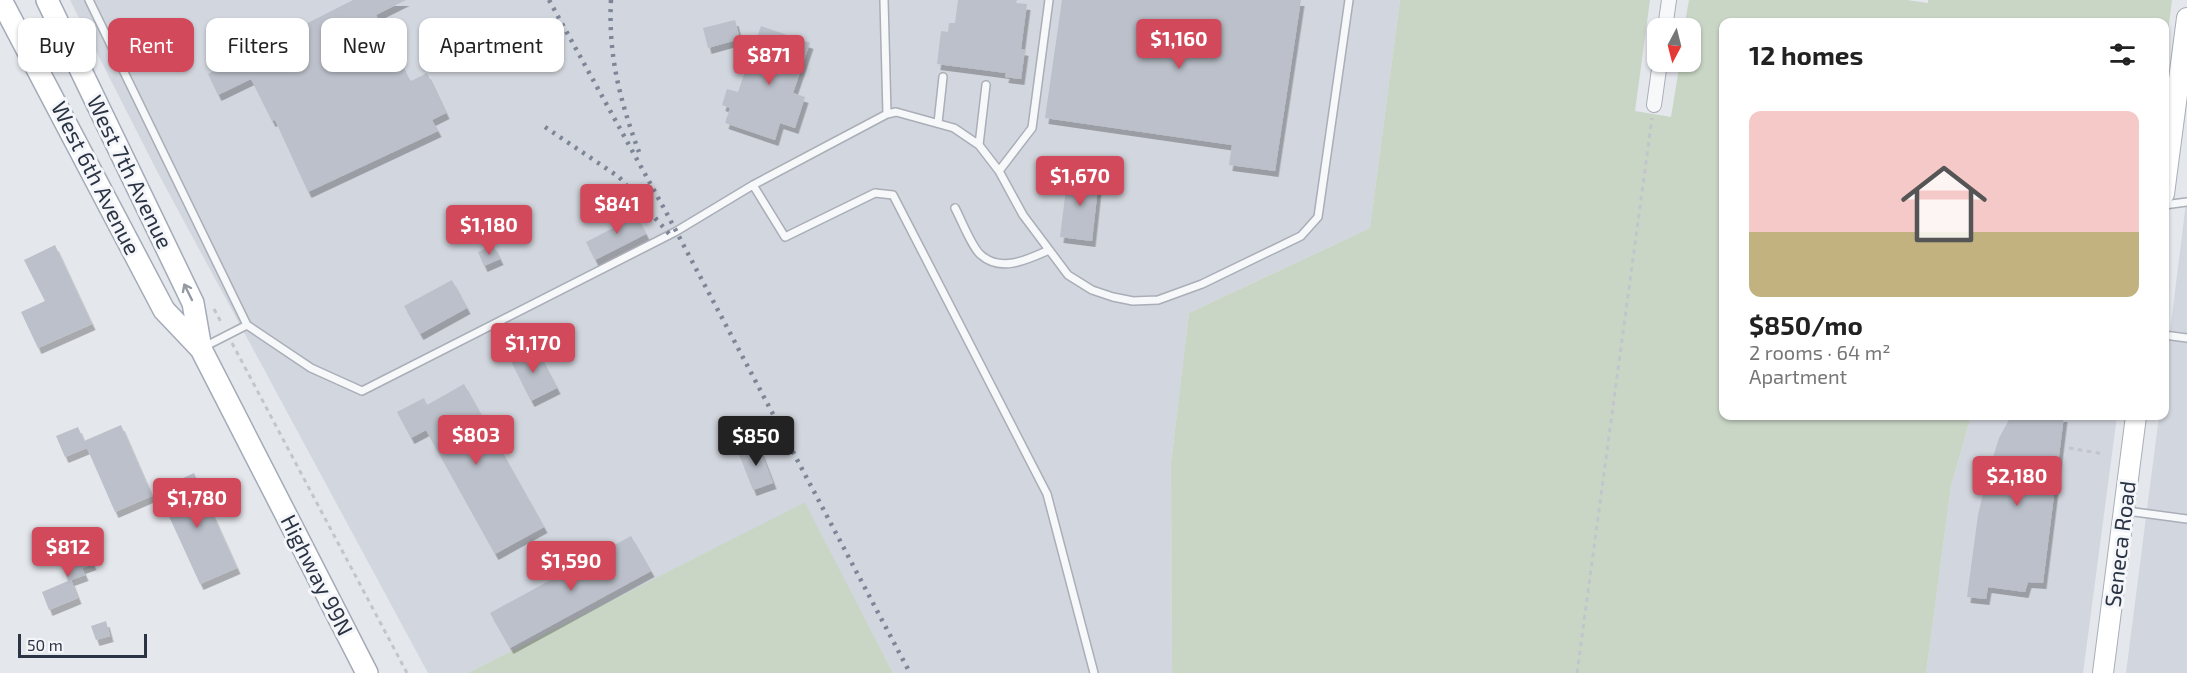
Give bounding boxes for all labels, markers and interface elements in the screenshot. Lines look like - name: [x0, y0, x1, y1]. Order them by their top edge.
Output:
- chip: Buy: [18, 18, 96, 72]
- chip: Rent: [108, 18, 194, 72]
- chip: Filters: [206, 18, 309, 72]
- chip: New: [321, 18, 407, 72]
- chip: Apartment: [419, 18, 564, 72]
- north arrow: [1647, 18, 1701, 72]
- map controls: [1647, 18, 1701, 72]
- pin: $1,160: [1130, 19, 1228, 70]
- text: $1,160: [1150, 26, 1208, 50]
- pin: $871: [733, 35, 805, 86]
- icon: filters: [2106, 38, 2139, 71]
- text: 12 homes: [1749, 39, 1863, 70]
- text: $871: [747, 42, 791, 66]
- street label: West 7th Avenue: [83, 91, 179, 252]
- street label: West 6th Avenue: [47, 97, 147, 259]
- icon: home: [1890, 150, 1998, 258]
- pin: $1,670: [1031, 156, 1129, 207]
- text: $1,670: [1050, 163, 1110, 187]
- pin: $841: [581, 184, 653, 235]
- text: $841: [594, 191, 640, 215]
- pin: $1,180: [440, 205, 538, 256]
- text: $1,180: [460, 212, 518, 236]
- one-way arrow: [181, 283, 193, 301]
- text: $850/mo: [1749, 309, 1863, 340]
- pin: $1,170: [484, 323, 582, 374]
- text: $1,170: [505, 330, 561, 354]
- text: 2 rooms · 64 m²: [1749, 340, 1891, 364]
- text: Apartment: [1749, 364, 1847, 388]
- pin: $803: [440, 415, 512, 466]
- pin: $850: [720, 416, 792, 467]
- text: $803: [452, 422, 500, 446]
- text: $850: [732, 423, 780, 447]
- pin: $2,180: [1968, 456, 2066, 507]
- text: $2,180: [1987, 463, 2047, 487]
- pin: $1,780: [148, 478, 246, 529]
- street label: Seneca Road: [2098, 479, 2140, 609]
- text: $1,780: [167, 485, 227, 509]
- street label: Highway 99N: [276, 510, 359, 639]
- pin: $812: [32, 527, 104, 578]
- text: $812: [46, 534, 90, 558]
- pin: $1,590: [522, 541, 620, 592]
- text: $1,590: [541, 548, 601, 572]
- scale bar: [18, 631, 147, 658]
- text: 50 m: [27, 635, 63, 654]

